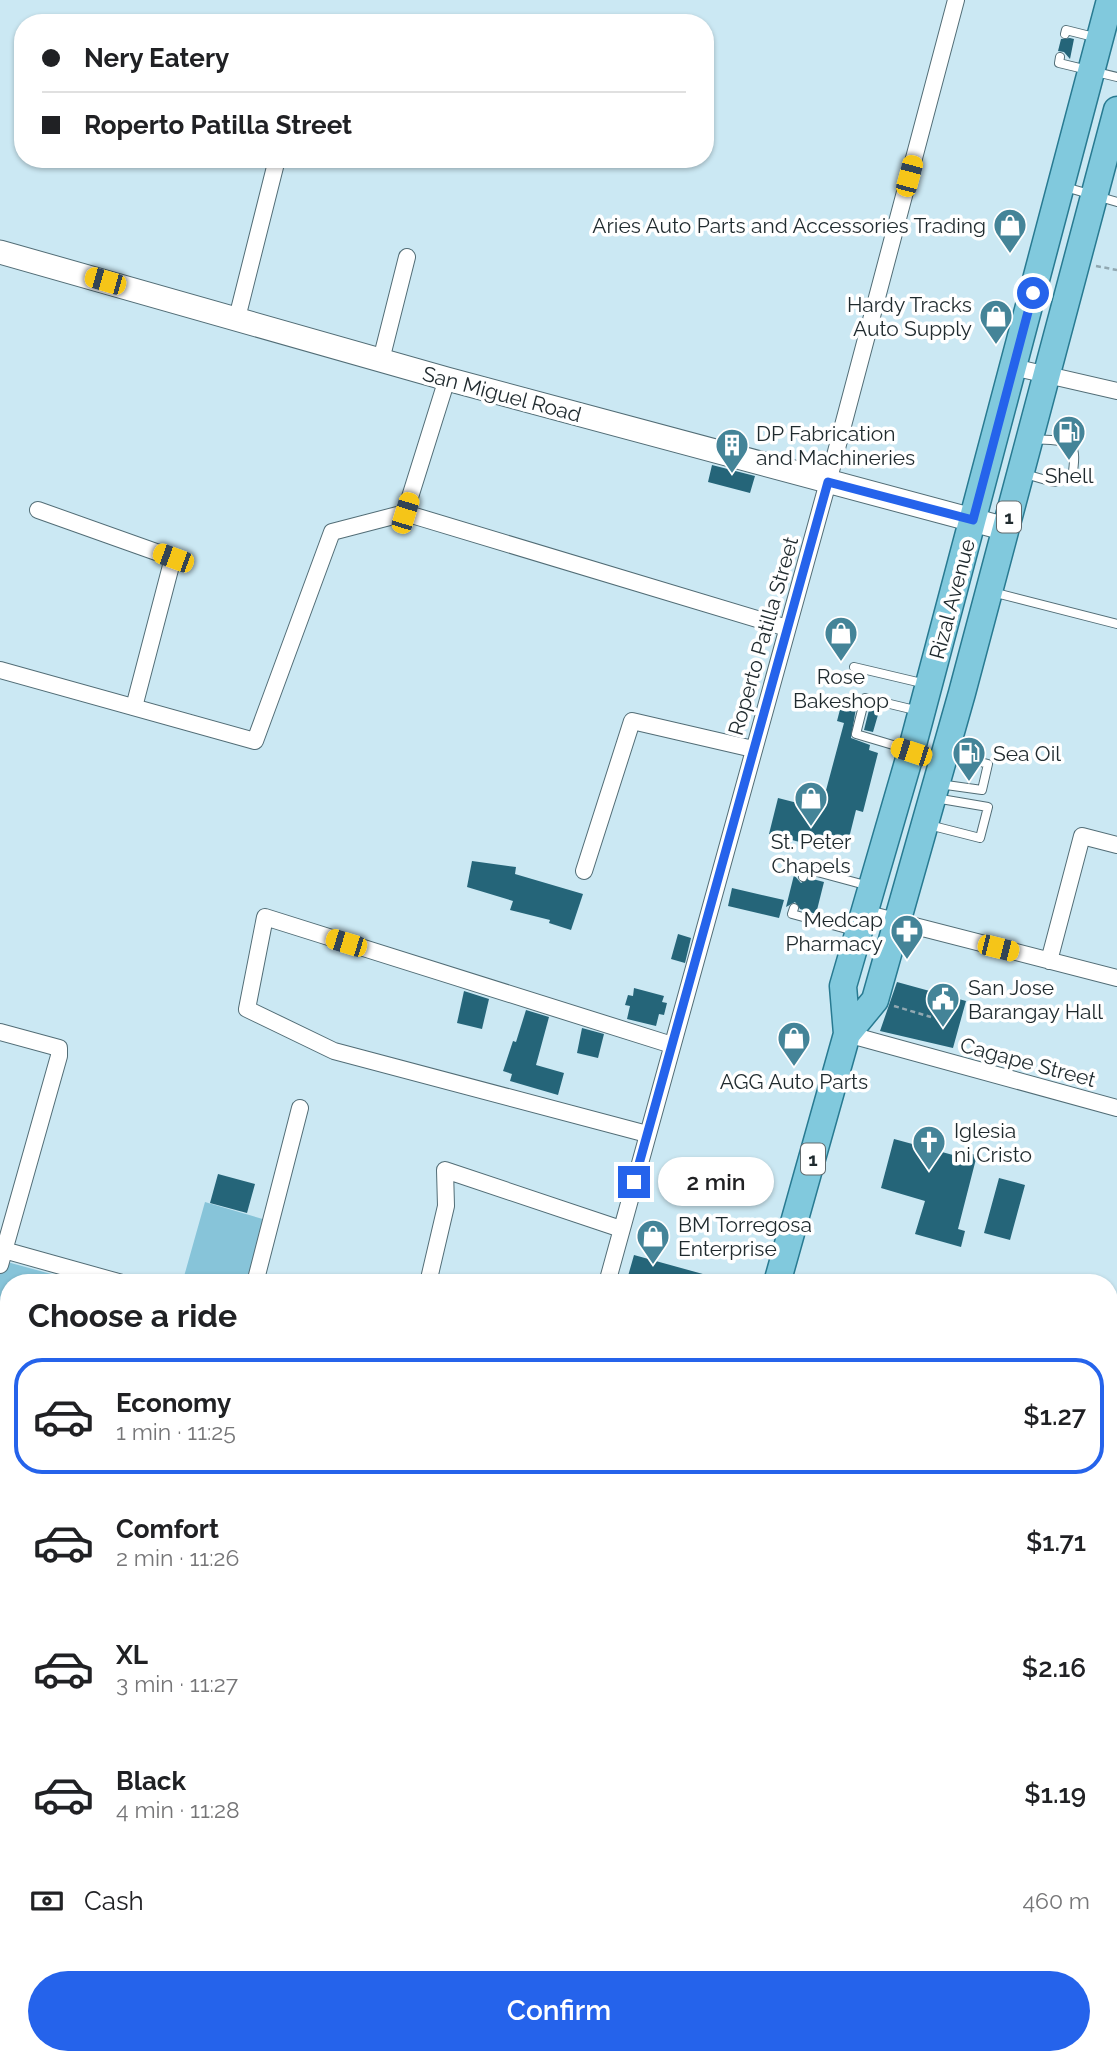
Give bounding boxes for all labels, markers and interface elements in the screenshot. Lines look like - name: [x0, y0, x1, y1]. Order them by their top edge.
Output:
- text: Nery Eatery: [84, 43, 229, 73]
- text: Roperto Patilla Street: [84, 110, 352, 140]
- car: [894, 153, 925, 199]
- shop icon: Aries Auto Parts and Accessories Trading: [991, 206, 1029, 255]
- place label: Aries Auto Parts and Accessories Trading: [592, 213, 986, 238]
- car: [82, 265, 129, 297]
- route start: [1017, 277, 1049, 309]
- place label: Hardy Tracks Auto Supply: [847, 292, 972, 341]
- shop icon: Hardy Tracks Auto Supply: [977, 297, 1015, 346]
- street label: San Miguel Road: [420, 361, 584, 427]
- fuel station icon: Shell: [1050, 413, 1088, 462]
- place label: DP Fabrication and Machineries: [756, 421, 915, 470]
- building icon: DP Fabrication and Machineries: [713, 426, 751, 475]
- place label: Shell: [1045, 463, 1094, 488]
- car: [389, 490, 422, 536]
- road number: 1: [997, 502, 1021, 532]
- street label: Roperto Patilla Street: [723, 534, 803, 738]
- street label: Rizal Avenue: [924, 536, 980, 662]
- car: [150, 541, 197, 575]
- shop icon: Rose Bakeshop: [822, 614, 860, 663]
- place label: Rose Bakeshop: [793, 664, 889, 713]
- fuel station icon: Sea Oil: [950, 734, 988, 783]
- car: [888, 736, 935, 768]
- place label: Sea Oil: [993, 741, 1061, 766]
- shop icon: St. Peter Chapels: [792, 779, 830, 828]
- place label: St. Peter Chapels: [771, 829, 852, 878]
- place label: Medcap Pharmacy: [785, 907, 883, 956]
- pharmacy icon: Medcap Pharmacy: [888, 912, 926, 961]
- car: [323, 927, 370, 959]
- car: [976, 933, 1021, 963]
- place label: San Jose Barangay Hall: [968, 975, 1103, 1024]
- public building icon: San Jose Barangay Hall: [924, 980, 962, 1029]
- shop icon: AGG Auto Parts: [775, 1019, 813, 1068]
- street label: Cagape Street: [958, 1032, 1098, 1092]
- place label: AGG Auto Parts: [720, 1069, 868, 1094]
- place label: Iglesia ni Cristo: [954, 1118, 1032, 1167]
- church icon: Iglesia ni Cristo: [910, 1123, 948, 1172]
- road number: 1: [801, 1144, 825, 1175]
- callout: 2 min: [658, 1158, 774, 1206]
- route end: [618, 1166, 650, 1198]
- text: 2 min: [687, 1168, 745, 1195]
- place label: BM Torregosa Enterprise: [678, 1212, 812, 1261]
- shop icon: BM Torregosa Enterprise: [634, 1217, 672, 1266]
- text: Choose a ride: [28, 1297, 237, 1334]
- icon: car: [32, 1385, 95, 1448]
- text: Economy: [116, 1388, 231, 1418]
- text: $1.27: [1023, 1401, 1086, 1431]
- text: 1 min · 11:25: [116, 1418, 236, 1445]
- icon: car: [32, 1511, 95, 1574]
- text: Comfort: [116, 1514, 219, 1544]
- text: $1.71: [1026, 1527, 1086, 1557]
- text: 2 min · 11:26: [116, 1544, 239, 1571]
- icon: car: [32, 1637, 95, 1700]
- text: XL: [116, 1640, 148, 1670]
- text: $2.16: [1022, 1653, 1086, 1683]
- text: 3 min · 11:27: [116, 1670, 238, 1697]
- icon: car: [32, 1763, 95, 1826]
- text: Black: [116, 1766, 186, 1796]
- text: $1.19: [1024, 1779, 1086, 1809]
- text: 4 min · 11:28: [116, 1796, 240, 1823]
- icon: cash: [28, 1882, 66, 1920]
- text: Cash: [84, 1886, 144, 1916]
- text: 460 m: [1022, 1887, 1090, 1914]
- button: Confirm: [28, 1971, 1090, 2051]

